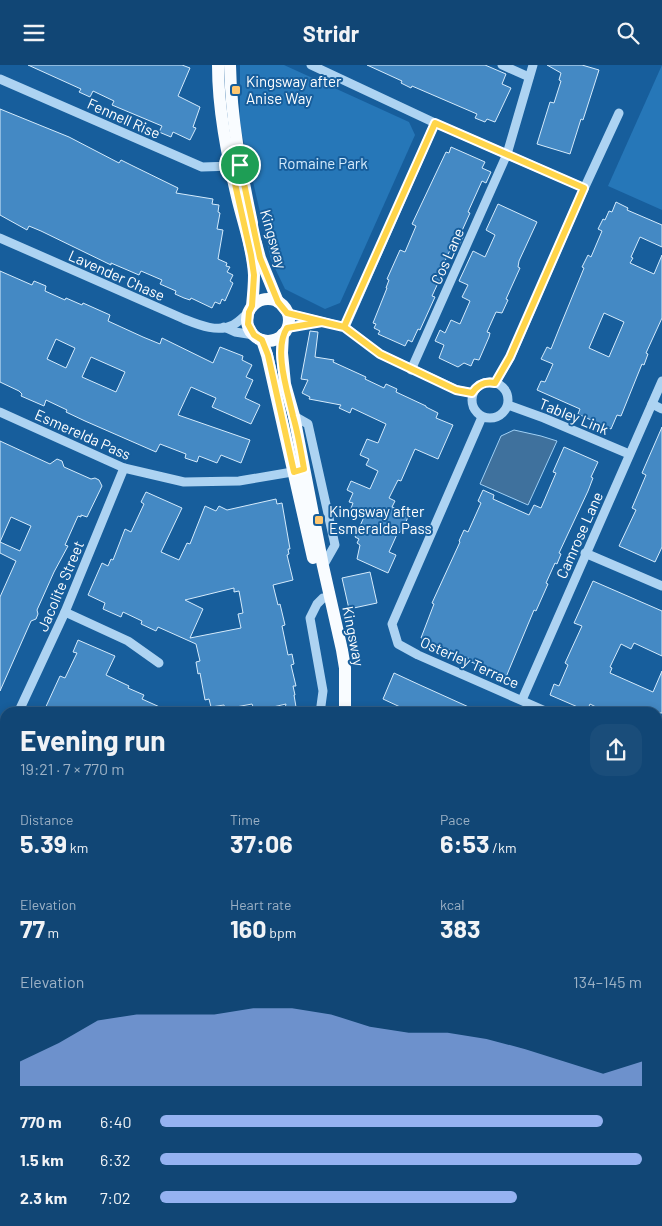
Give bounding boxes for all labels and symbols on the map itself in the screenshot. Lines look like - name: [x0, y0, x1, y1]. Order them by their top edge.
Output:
- place label: Kingsway after Anise Way: [246, 72, 342, 107]
- marker: Kingsway after Anise Way: [230, 84, 242, 96]
- street label: Fennell Rise: [85, 94, 163, 142]
- pin: [219, 144, 261, 186]
- park label: Romaine Park: [278, 154, 368, 172]
- street label: Kingsway: [257, 207, 291, 271]
- street label: Cos Lane: [427, 225, 467, 287]
- street label: Lavender Chase: [66, 246, 168, 304]
- street label: Tabley Link: [537, 394, 612, 438]
- street label: Esmerelda Pass: [32, 405, 134, 463]
- street label: Camrose Lane: [552, 489, 606, 581]
- place label: Kingsway after Esmeralda Pass: [329, 502, 432, 537]
- marker: Kingsway after Esmeralda Pass: [313, 514, 325, 526]
- street label: Jacolite Street: [33, 538, 87, 634]
- street label: Kingsway: [339, 604, 369, 668]
- street label: Osterley Terrace: [418, 632, 522, 692]

